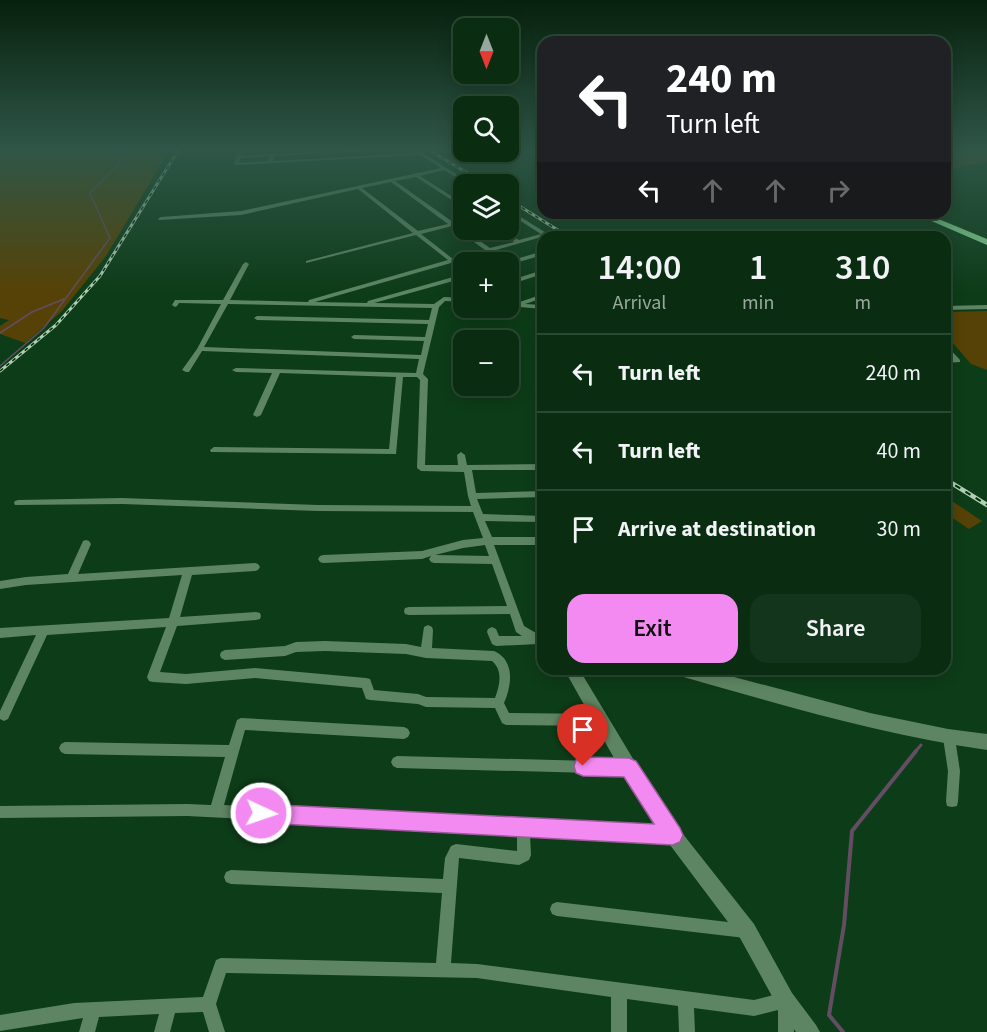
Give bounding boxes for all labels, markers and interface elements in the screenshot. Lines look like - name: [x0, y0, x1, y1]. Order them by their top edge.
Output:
- north arrow: [453, 18, 519, 84]
- map controls: [453, 18, 519, 396]
- text: 240 m: [666, 49, 777, 109]
- icon: left: [567, 60, 645, 138]
- button: search: [453, 96, 519, 162]
- text: Turn left: [666, 105, 760, 144]
- button: layers: [453, 174, 519, 240]
- icon: left: [633, 174, 666, 207]
- icon: ahead: [696, 174, 729, 207]
- icon: ahead: [759, 174, 792, 207]
- icon: right: [822, 174, 855, 207]
- text: 14:00: [598, 242, 681, 293]
- text: 1: [749, 242, 767, 293]
- text: 310: [835, 242, 890, 293]
- button: +: [453, 252, 519, 318]
- text: Arrival: [613, 289, 666, 317]
- text: min: [742, 289, 774, 317]
- text: m: [854, 289, 871, 317]
- button: −: [453, 330, 519, 396]
- icon: left: [567, 357, 600, 390]
- text: Turn left: [618, 357, 700, 389]
- text: 240 m: [866, 357, 921, 389]
- icon: left: [567, 435, 600, 468]
- text: Turn left: [618, 435, 700, 467]
- text: 40 m: [876, 435, 921, 467]
- icon: arrive: [567, 513, 600, 546]
- text: Arrive at destination: [618, 513, 816, 545]
- text: 30 m: [876, 513, 921, 545]
- button: Exit: [567, 594, 738, 663]
- button: Share: [750, 594, 921, 663]
- pin: [557, 704, 608, 766]
- icon: arrive: [566, 713, 599, 746]
- position arrow: [229, 781, 293, 845]

